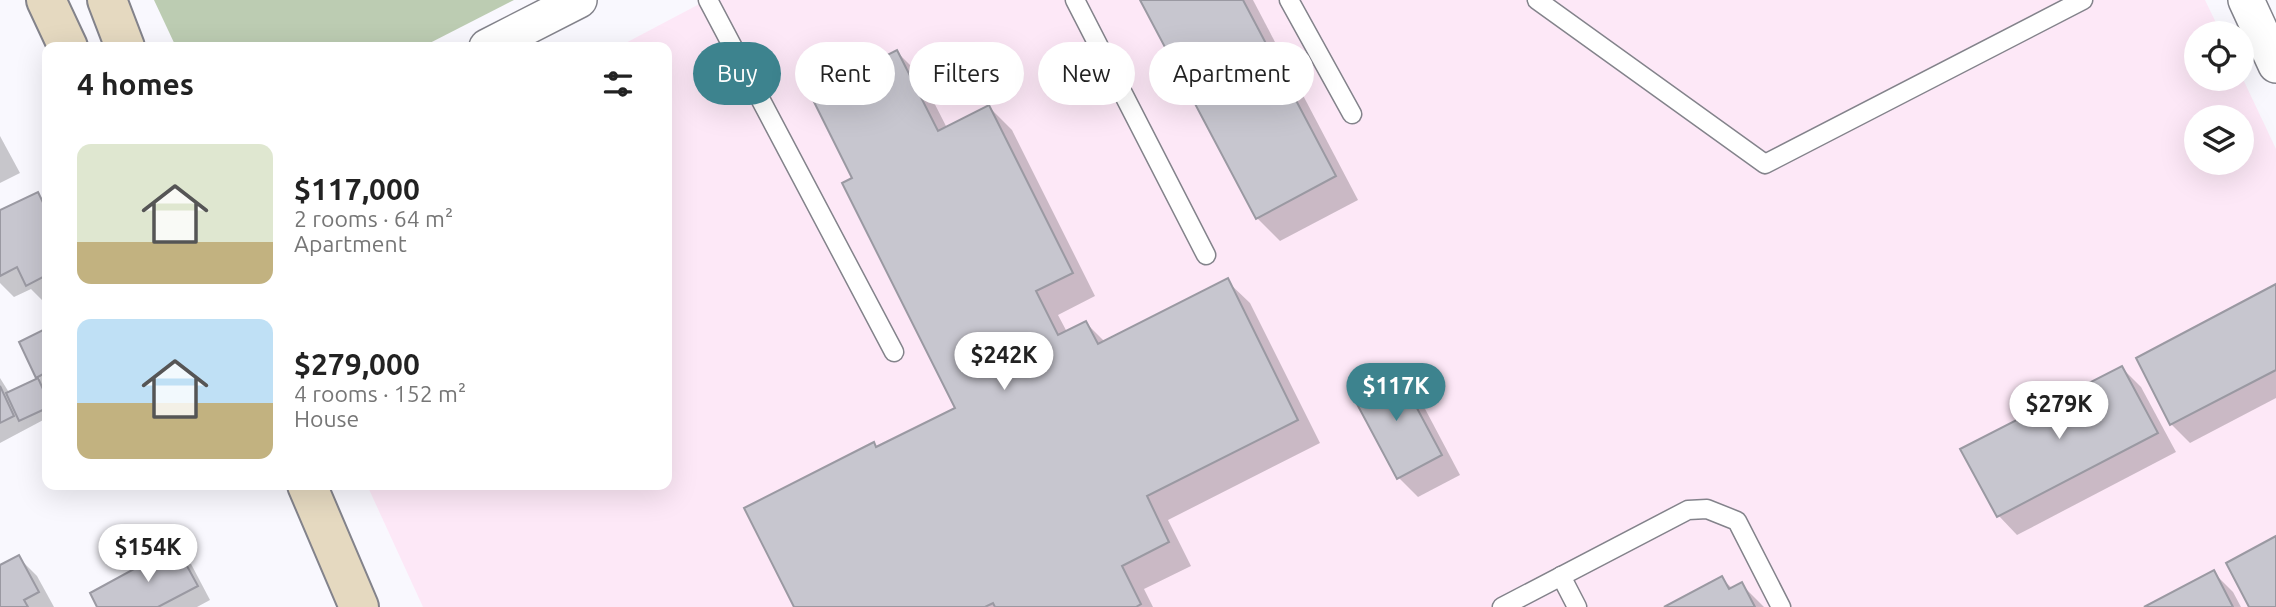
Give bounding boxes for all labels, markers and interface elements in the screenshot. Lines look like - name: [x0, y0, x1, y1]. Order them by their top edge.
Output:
- map controls: [2184, 21, 2254, 175]
- button: locate: [2184, 21, 2254, 91]
- chip: Buy: [693, 42, 781, 105]
- chip: Rent: [795, 42, 895, 105]
- chip: Filters: [909, 42, 1024, 105]
- chip: New: [1038, 42, 1135, 105]
- chip: Apartment: [1149, 42, 1314, 105]
- icon: filters: [599, 65, 637, 103]
- text: 4 homes: [77, 67, 194, 101]
- button: layers: [2184, 105, 2254, 175]
- icon: home: [133, 172, 217, 256]
- text: $117,000: [294, 172, 420, 206]
- text: 2 rooms · 64 m²: [294, 206, 453, 231]
- text: Apartment: [294, 231, 407, 256]
- pin: $242K: [955, 332, 1053, 392]
- text: $242K: [970, 342, 1038, 367]
- icon: home: [133, 347, 217, 431]
- text: $279,000: [294, 347, 420, 381]
- pin: $117K: [1347, 364, 1445, 423]
- text: $117K: [1362, 373, 1430, 398]
- text: 4 rooms · 152 m²: [294, 381, 466, 406]
- pin: $279K: [2010, 382, 2108, 441]
- text: $279K: [2025, 391, 2093, 416]
- text: House: [294, 406, 359, 431]
- pin: $154K: [99, 524, 197, 584]
- text: $154K: [114, 534, 182, 559]

